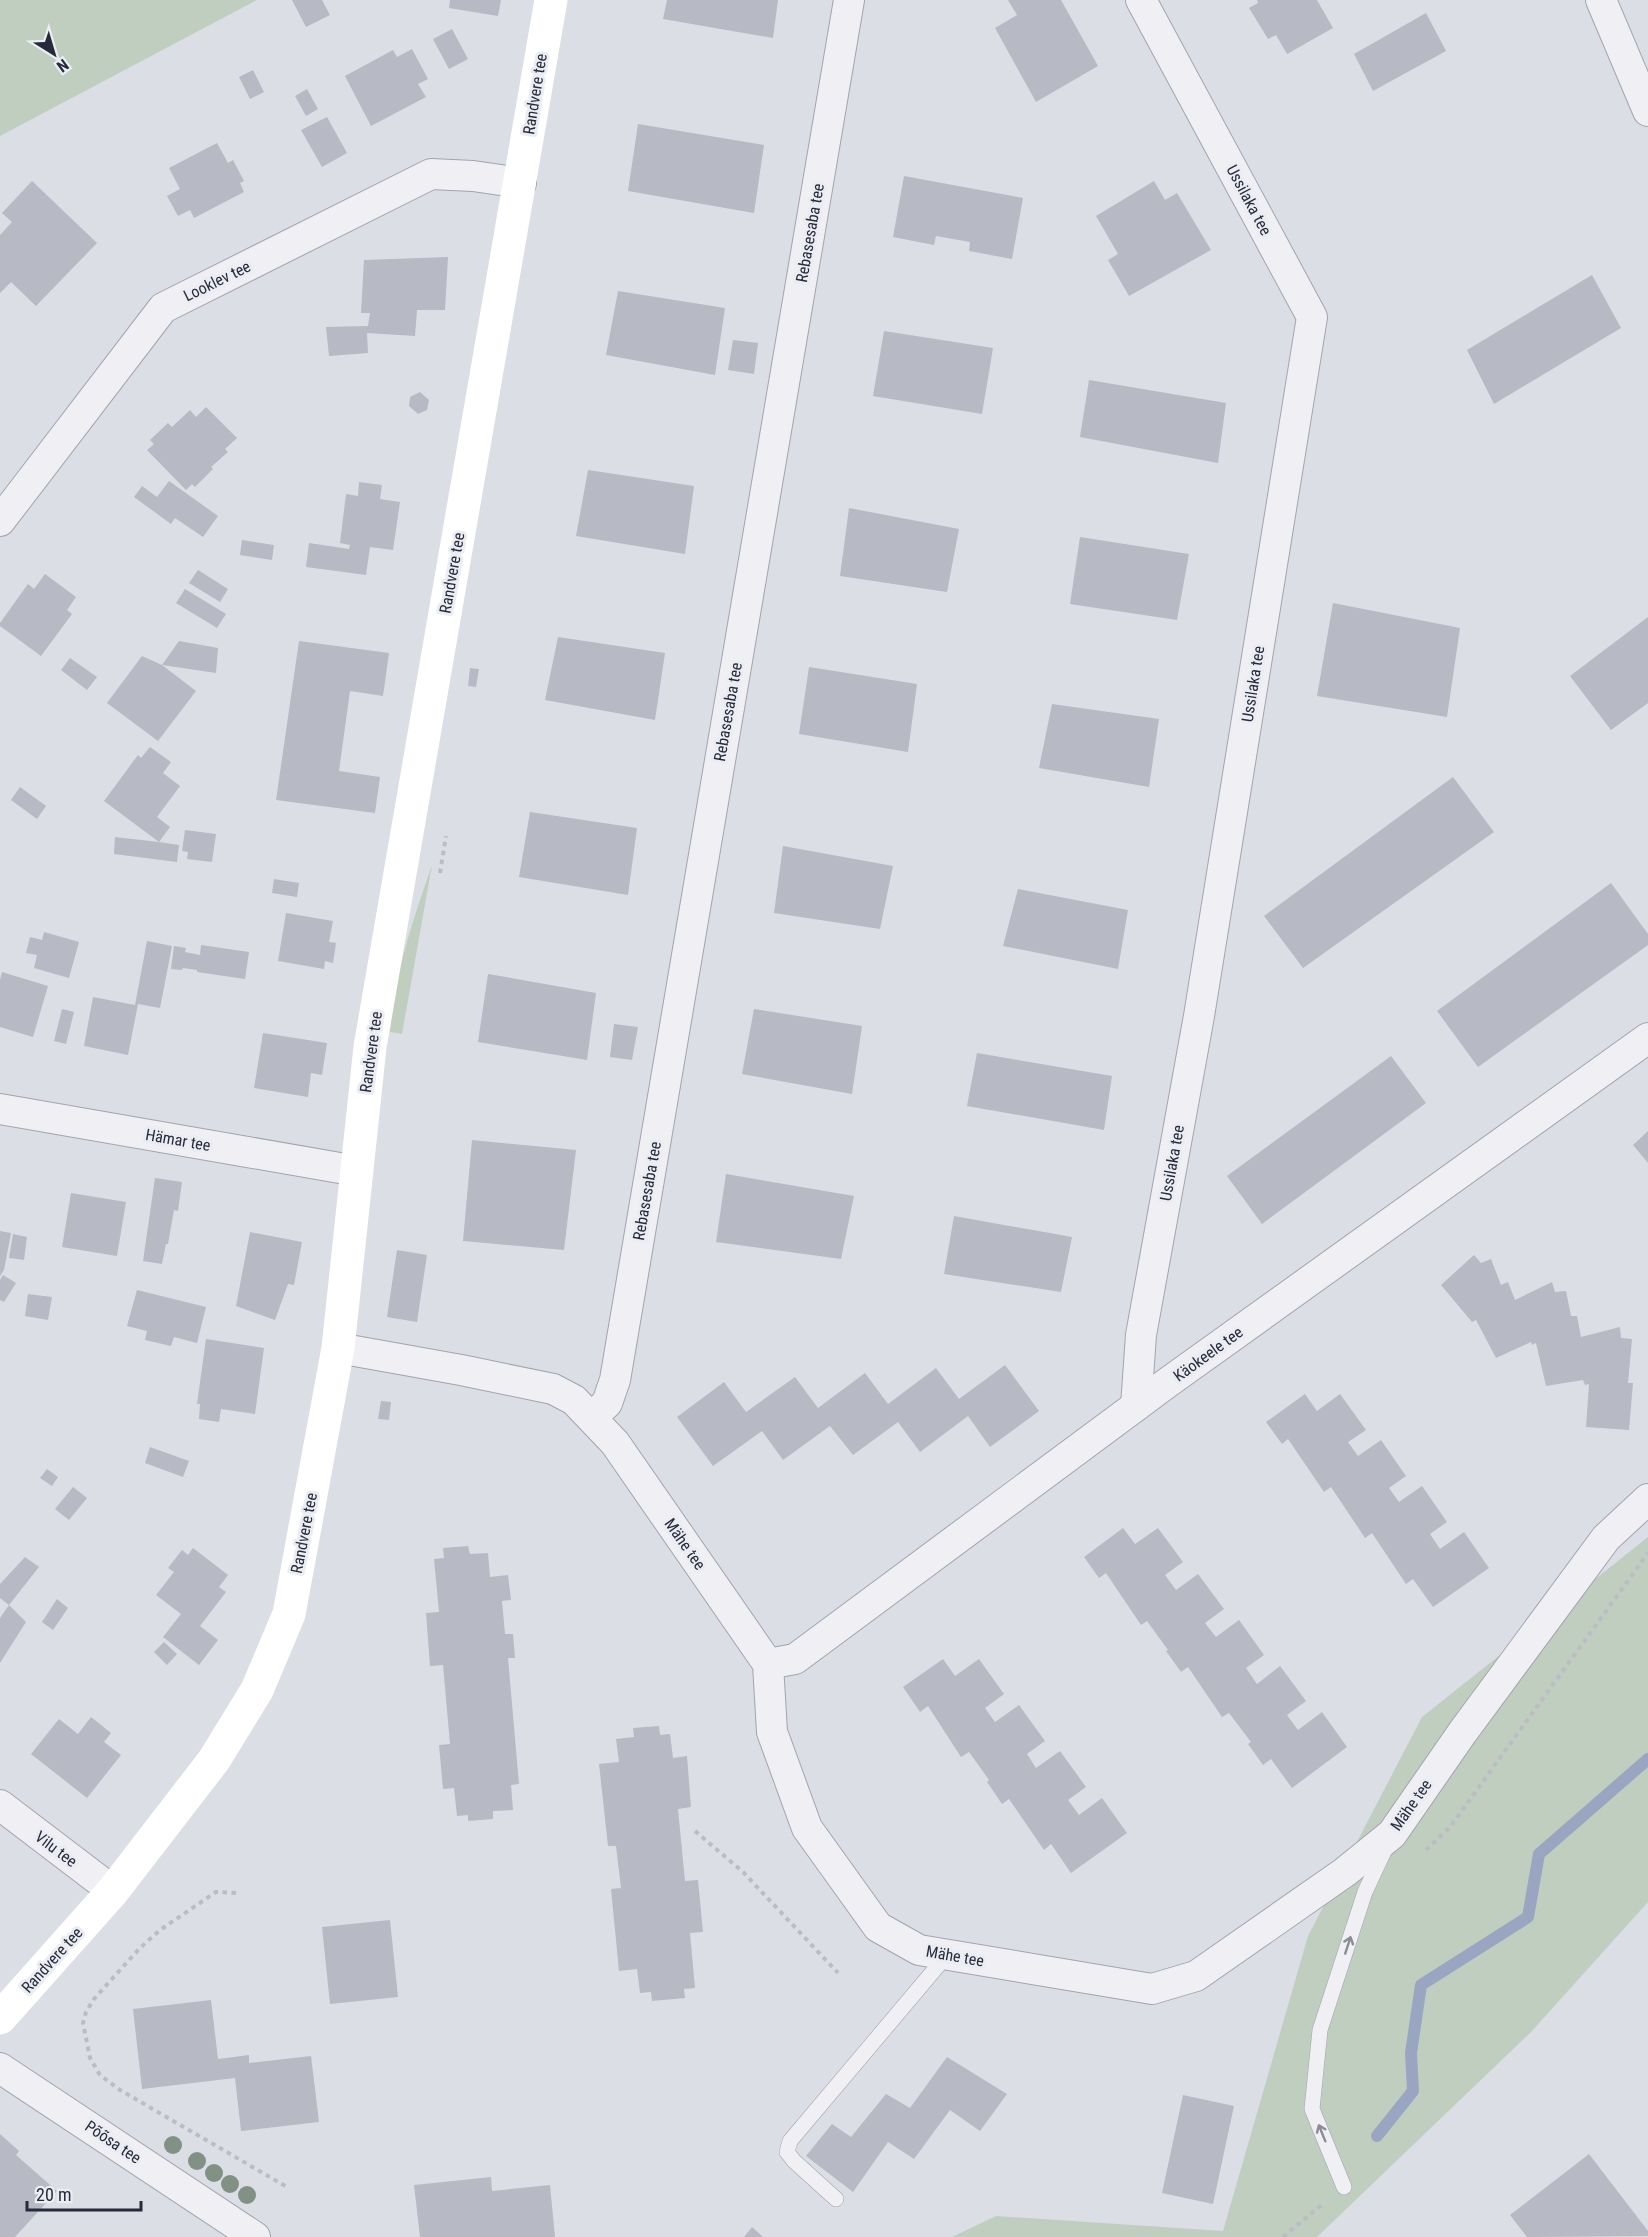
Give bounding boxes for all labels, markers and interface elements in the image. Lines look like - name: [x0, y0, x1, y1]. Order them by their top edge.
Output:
- north arrow: [24, 24, 84, 84]
- street label: Randvere tee: [519, 52, 551, 136]
- text: N: [53, 55, 72, 76]
- street label: Ussilaka tee: [1223, 162, 1275, 238]
- street label: Rebasesaba tee: [792, 182, 828, 284]
- street label: Looklev tee: [180, 257, 254, 305]
- street label: Randvere tee: [436, 531, 468, 615]
- street label: Ussilaka tee: [1238, 645, 1268, 723]
- street label: Rebasesaba tee: [710, 661, 746, 763]
- street label: Randvere tee: [356, 1010, 386, 1094]
- street label: Ussilaka tee: [1156, 1123, 1188, 1203]
- street label: Hämar tee: [144, 1125, 212, 1155]
- street label: Rebasesaba tee: [629, 1140, 665, 1242]
- street label: Käokeele tee: [1170, 1322, 1246, 1386]
- street label: Randvere tee: [287, 1491, 321, 1575]
- street label: Mähe tee: [660, 1515, 710, 1573]
- street label: Mähe tee: [1386, 1776, 1436, 1834]
- street label: Vilu tee: [31, 1827, 81, 1871]
- street label: Randvere tee: [18, 1923, 86, 1997]
- one-way arrow: [1343, 1936, 1354, 1955]
- street label: Mähe tee: [925, 1942, 985, 1970]
- street label: Põõsa tee: [81, 2116, 145, 2168]
- one-way arrow: [1316, 2124, 1327, 2143]
- scale bar: [27, 2174, 141, 2212]
- text: 20 m: [36, 2184, 71, 2205]

